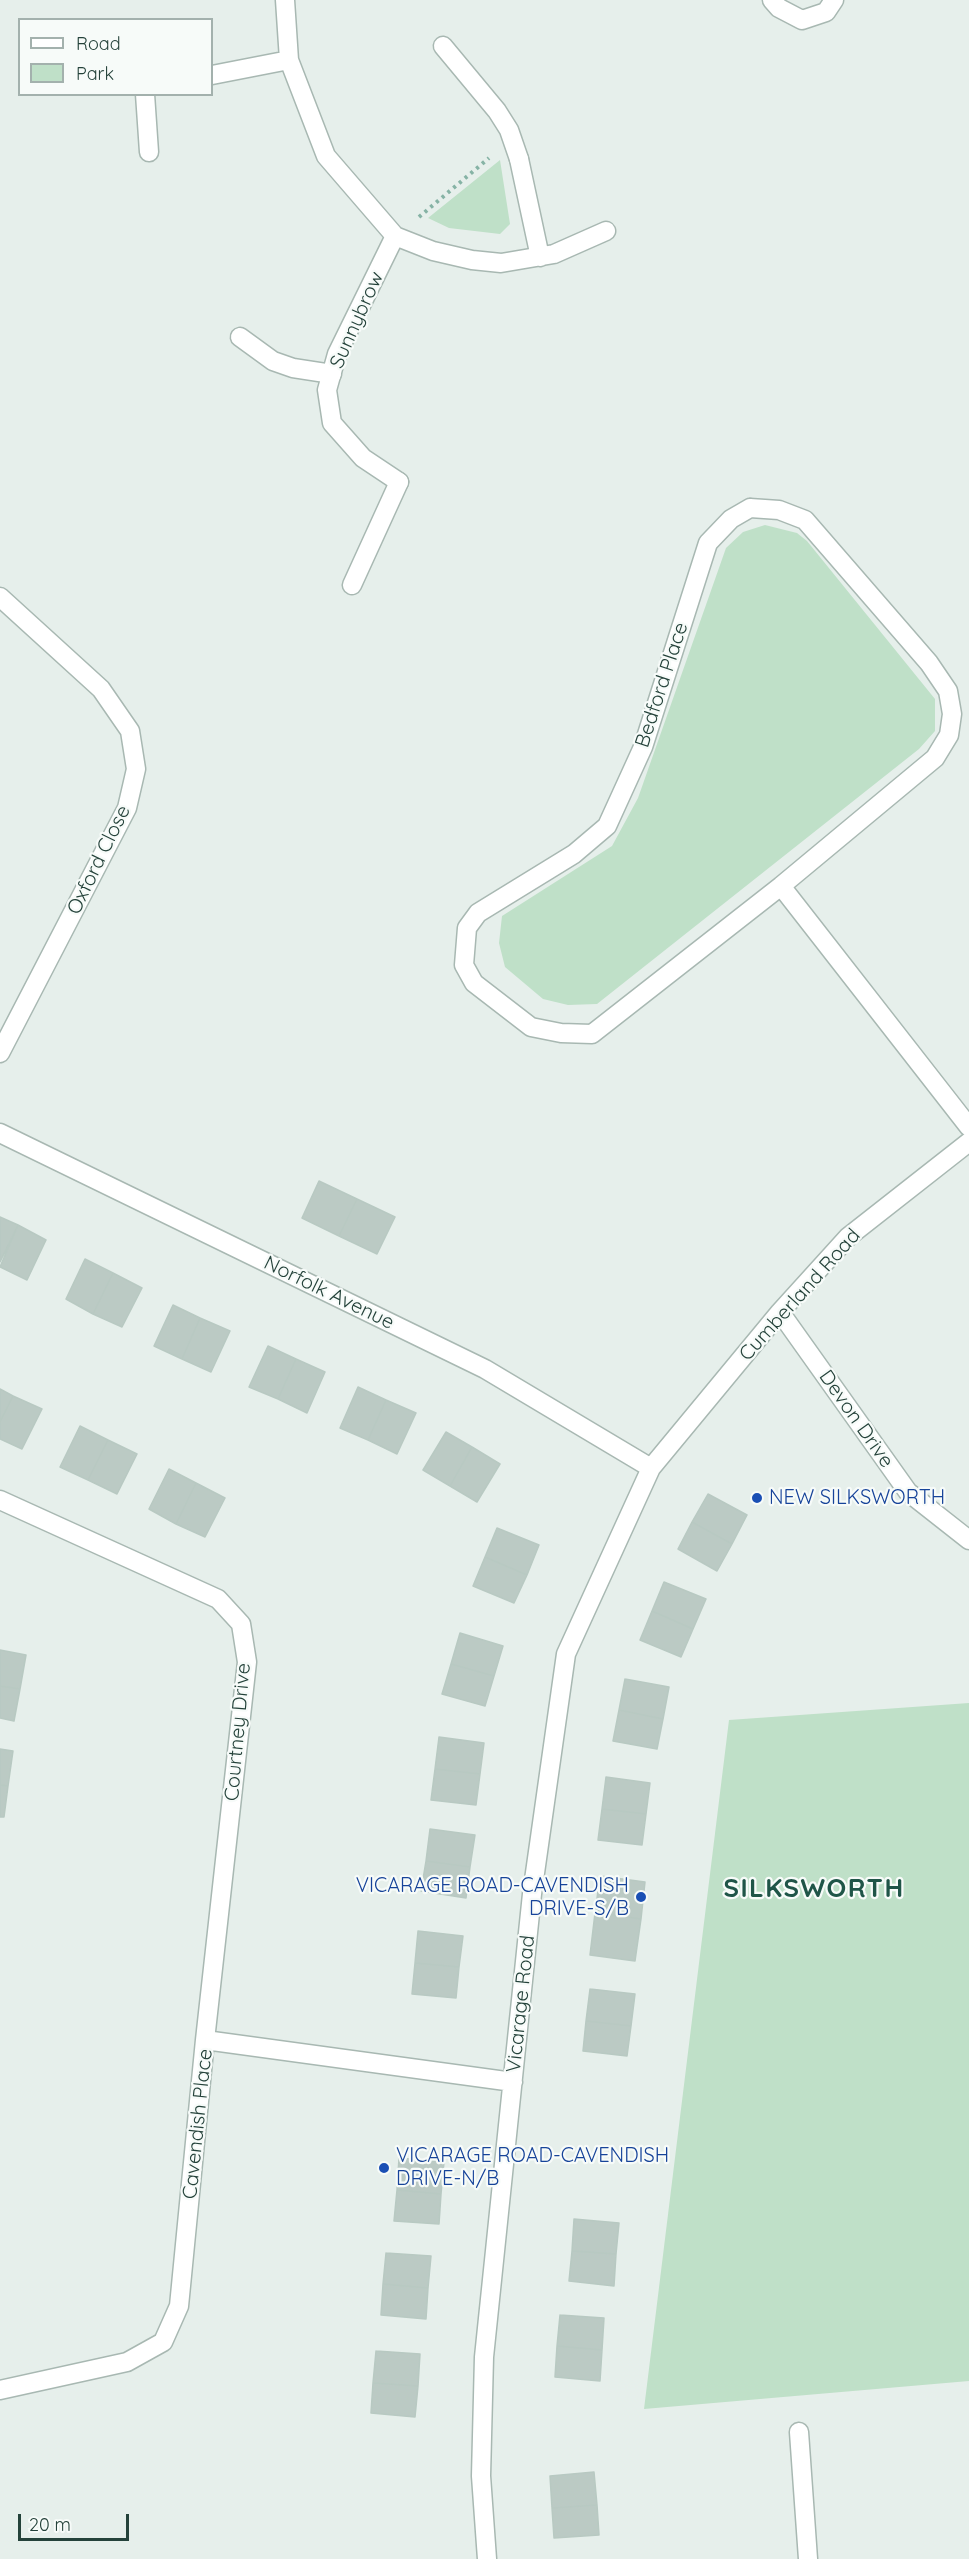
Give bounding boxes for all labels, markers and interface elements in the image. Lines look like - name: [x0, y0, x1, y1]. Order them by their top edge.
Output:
- legend: [18, 18, 213, 96]
- text: Road: [76, 32, 121, 55]
- text: Park: [76, 62, 114, 85]
- street label: Sunnybrow: [325, 268, 389, 372]
- street label: Bedford Place: [630, 619, 694, 751]
- street label: Oxford Close: [62, 802, 136, 918]
- street label: Cumberland Road: [734, 1224, 866, 1366]
- street label: Norfolk Avenue: [260, 1251, 398, 1335]
- street label: Devon Drive: [814, 1366, 898, 1472]
- place label: NEW SILKSWORTH: [769, 1486, 945, 1510]
- marker: NEW SILKSWORTH: [750, 1491, 764, 1505]
- street label: Courtney Drive: [220, 1662, 256, 1802]
- district label: SILKSWORTH: [723, 1873, 905, 1905]
- place label: VICARAGE ROAD-CAVENDISH DRIVE-S/B: [356, 1874, 629, 1921]
- marker: VICARAGE ROAD-CAVENDISH DRIVE-S/B: [634, 1890, 648, 1904]
- street label: Vicarage Road: [502, 1934, 540, 2074]
- street label: Cavendish Place: [178, 2048, 218, 2200]
- place label: VICARAGE ROAD-CAVENDISH DRIVE-N/B: [396, 2144, 669, 2191]
- marker: VICARAGE ROAD-CAVENDISH DRIVE-N/B: [377, 2161, 391, 2175]
- scale bar: [21, 2502, 132, 2540]
- text: 20 m: [29, 2513, 71, 2536]

